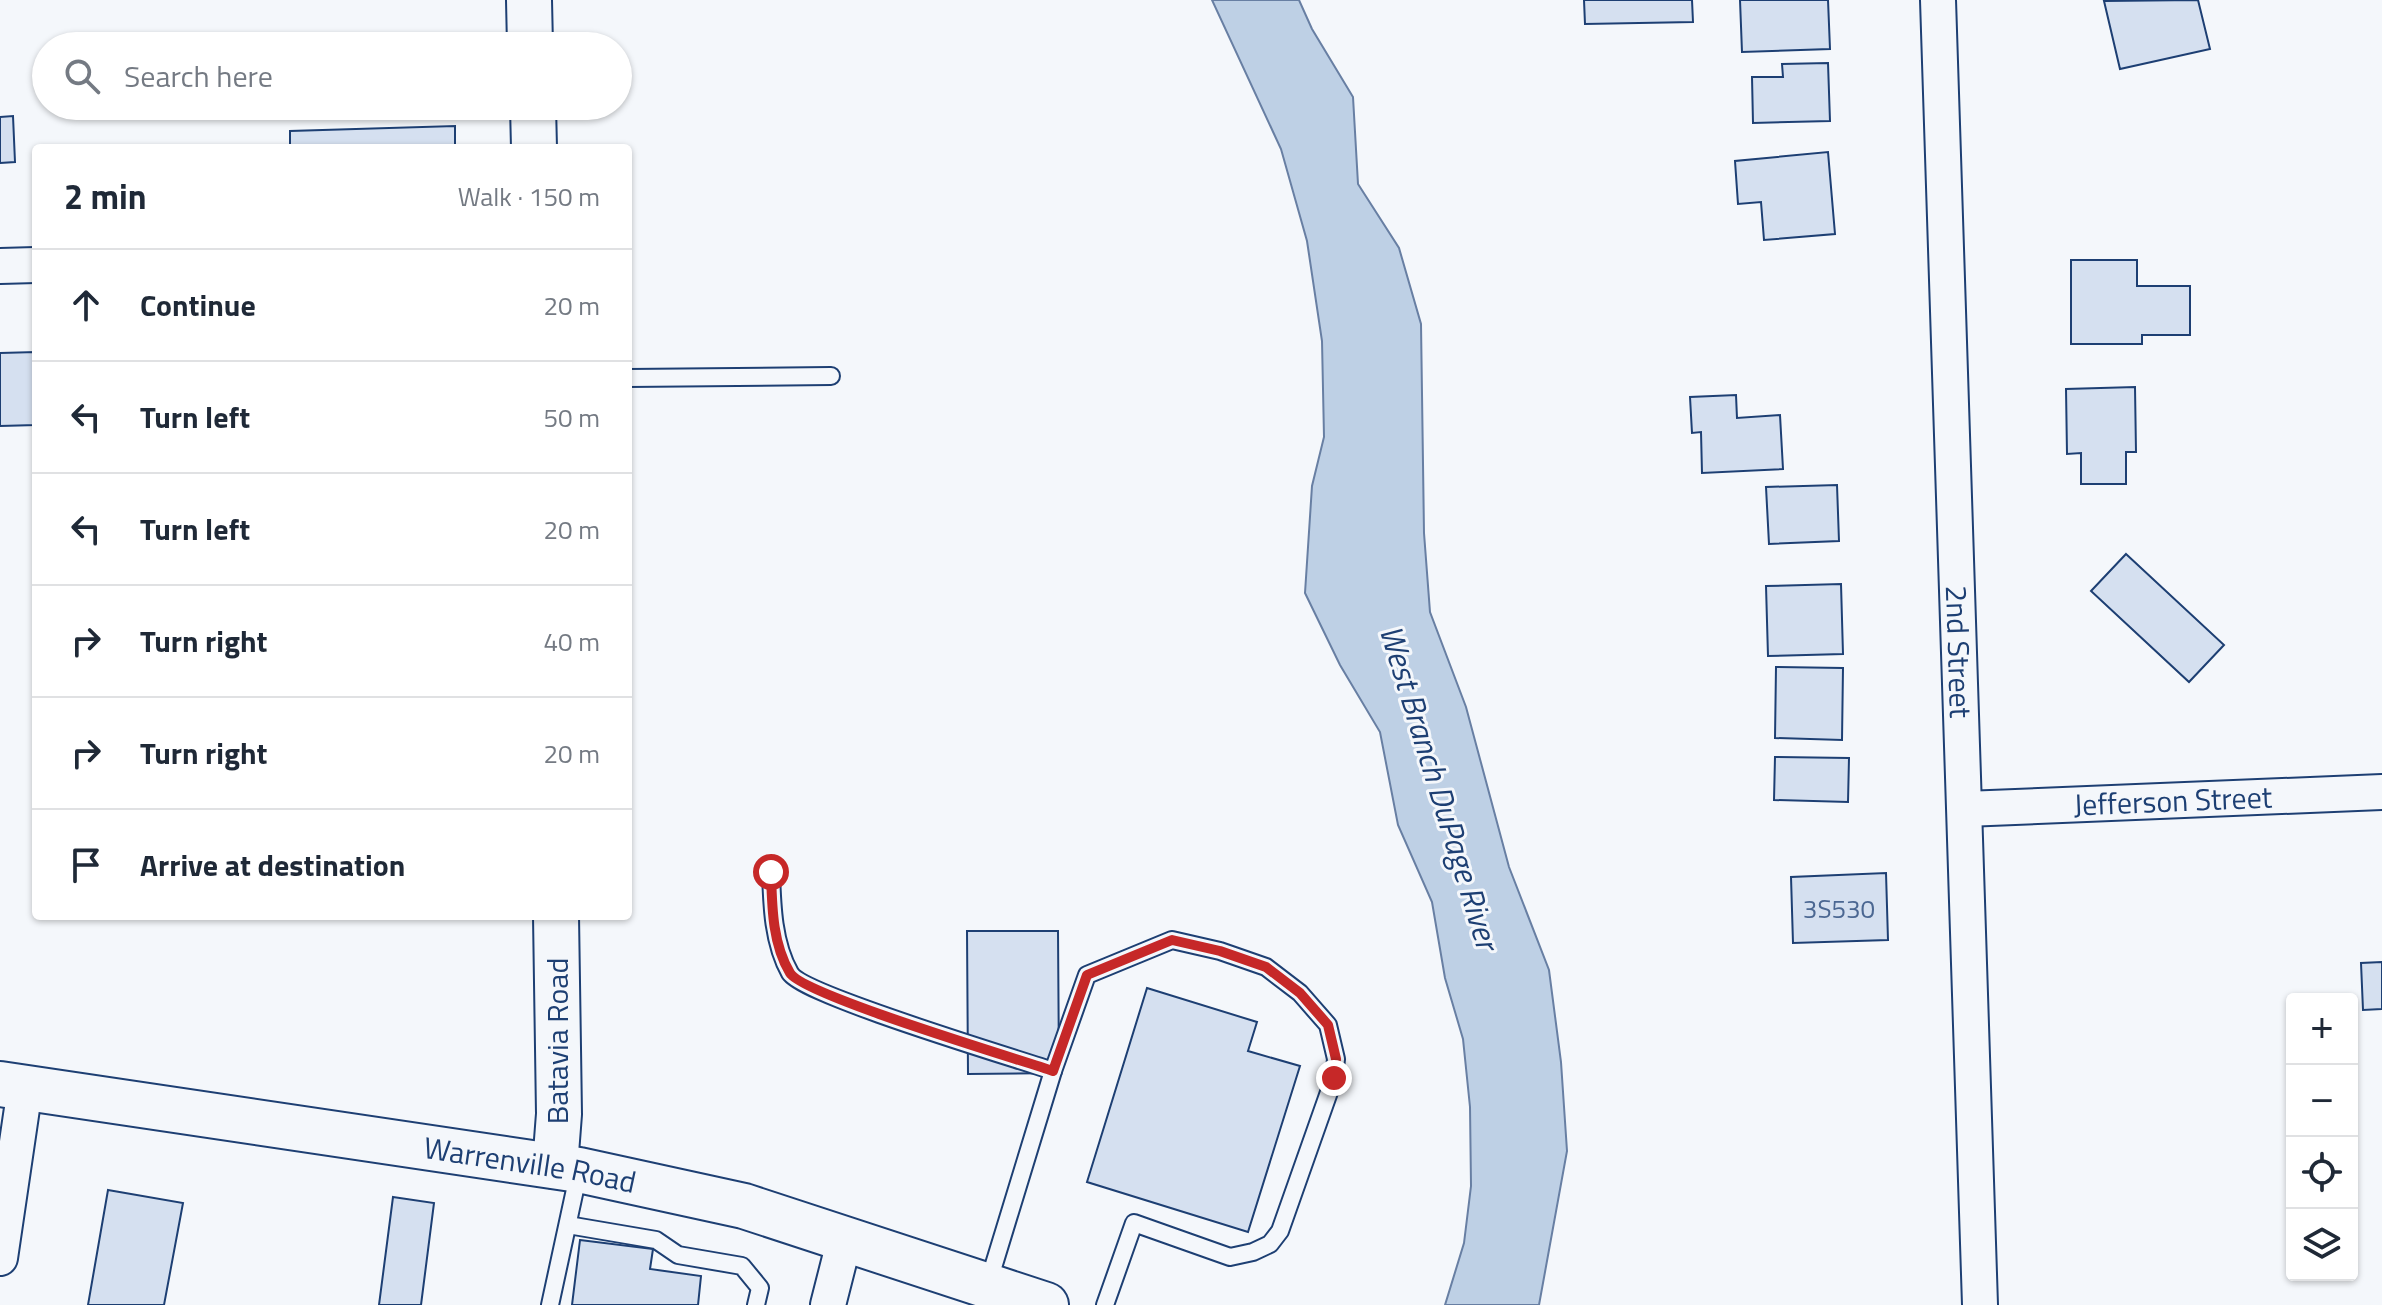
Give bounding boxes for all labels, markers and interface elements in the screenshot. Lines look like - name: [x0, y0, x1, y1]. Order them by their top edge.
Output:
- search box: [32, 32, 632, 120]
- text: Search here: [124, 53, 273, 99]
- icon: search: [60, 54, 104, 98]
- text: 2 min: [64, 170, 147, 222]
- text: Walk · 150 m: [458, 177, 600, 216]
- text: Continue: [140, 282, 256, 328]
- icon: ahead: [64, 283, 108, 327]
- text: 20 m: [543, 286, 600, 325]
- text: Turn left: [140, 394, 250, 440]
- icon: left: [64, 395, 108, 439]
- text: 50 m: [543, 398, 600, 437]
- text: Turn left: [140, 506, 250, 552]
- icon: left: [64, 507, 108, 551]
- text: 20 m: [543, 510, 600, 549]
- street label: 2nd Street: [1934, 585, 1984, 719]
- text: Turn right: [140, 618, 268, 664]
- icon: right: [64, 619, 108, 663]
- water label: West Branch DuPage River: [1368, 619, 1513, 959]
- text: 40 m: [543, 622, 600, 661]
- text: Turn right: [140, 730, 268, 776]
- icon: right: [64, 731, 108, 775]
- text: 20 m: [543, 734, 600, 773]
- street label: Jefferson Street: [2073, 773, 2274, 828]
- text: Arrive at destination: [140, 842, 405, 888]
- icon: arrive: [64, 843, 108, 887]
- route start: [753, 854, 789, 890]
- house number: 3S530: [1803, 889, 1875, 928]
- street label: Batavia Road: [534, 958, 580, 1124]
- map controls: [2286, 993, 2358, 1281]
- button: +: [2286, 993, 2358, 1065]
- route end: [1316, 1060, 1352, 1096]
- button: −: [2286, 1065, 2358, 1137]
- street label: Warrenville Road: [421, 1124, 640, 1205]
- button: locate: [2286, 1137, 2358, 1209]
- button: layers: [2286, 1209, 2358, 1281]

